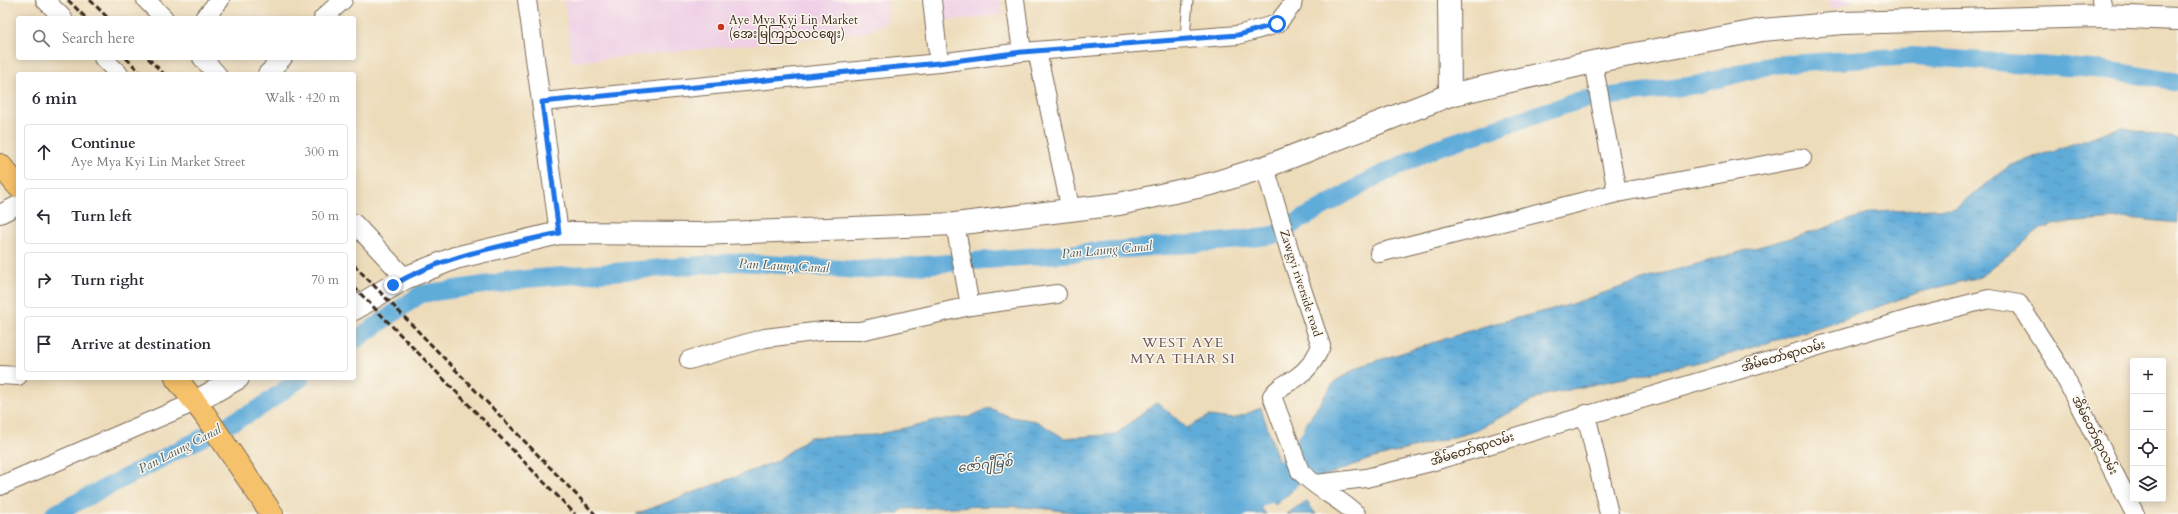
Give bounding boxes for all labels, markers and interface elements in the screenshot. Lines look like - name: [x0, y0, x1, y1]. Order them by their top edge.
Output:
- place label: Aye Mya Kyi Lin Market (အေးမြကြည်လင်ဈေး): [729, 12, 858, 44]
- route start: [1268, 15, 1286, 33]
- search box: [16, 16, 356, 60]
- marker: Aye Mya Kyi Lin Market (အေးမြကြည်လင်ဈေး): [716, 22, 726, 32]
- icon: search: [30, 27, 52, 49]
- text: Search here: [62, 28, 135, 48]
- text: 6 min: [32, 87, 77, 110]
- text: Walk · 420 m: [265, 89, 340, 107]
- text: Continue: [71, 133, 136, 153]
- icon: ahead: [33, 141, 55, 163]
- text: 300 m: [305, 143, 339, 161]
- text: Aye Mya Kyi Lin Market Street: [71, 153, 245, 171]
- icon: left: [33, 205, 55, 227]
- text: Turn left: [71, 206, 132, 226]
- text: 50 m: [311, 207, 339, 225]
- street label: Zawgyi riverside road: [1276, 227, 1326, 339]
- water label: Pan Laung Canal: [1061, 237, 1153, 263]
- water label: Pan Laung Canal: [738, 255, 830, 277]
- icon: right: [33, 269, 55, 291]
- text: Turn right: [71, 270, 144, 290]
- text: 70 m: [311, 271, 339, 289]
- route end: [384, 276, 402, 294]
- icon: arrive: [33, 333, 55, 355]
- district label: WEST AYE MYA THAR SI: [1130, 333, 1236, 368]
- text: Arrive at destination: [71, 334, 211, 354]
- street label: အိမ်တော်ရာလမ်း: [1739, 335, 1827, 378]
- map controls: [2130, 358, 2166, 502]
- button: +: [2130, 358, 2166, 394]
- street label: အိမ်တော်ရာလမ်း: [2066, 392, 2123, 478]
- button: −: [2130, 394, 2166, 430]
- water label: Pan Laung Canal: [135, 420, 225, 478]
- street label: အိမ်တော်ရာလမ်း: [1428, 428, 1516, 471]
- button: locate: [2130, 430, 2166, 466]
- water label: ဇော်ဂျီမြစ်: [956, 452, 1015, 479]
- button: layers: [2130, 466, 2166, 502]

